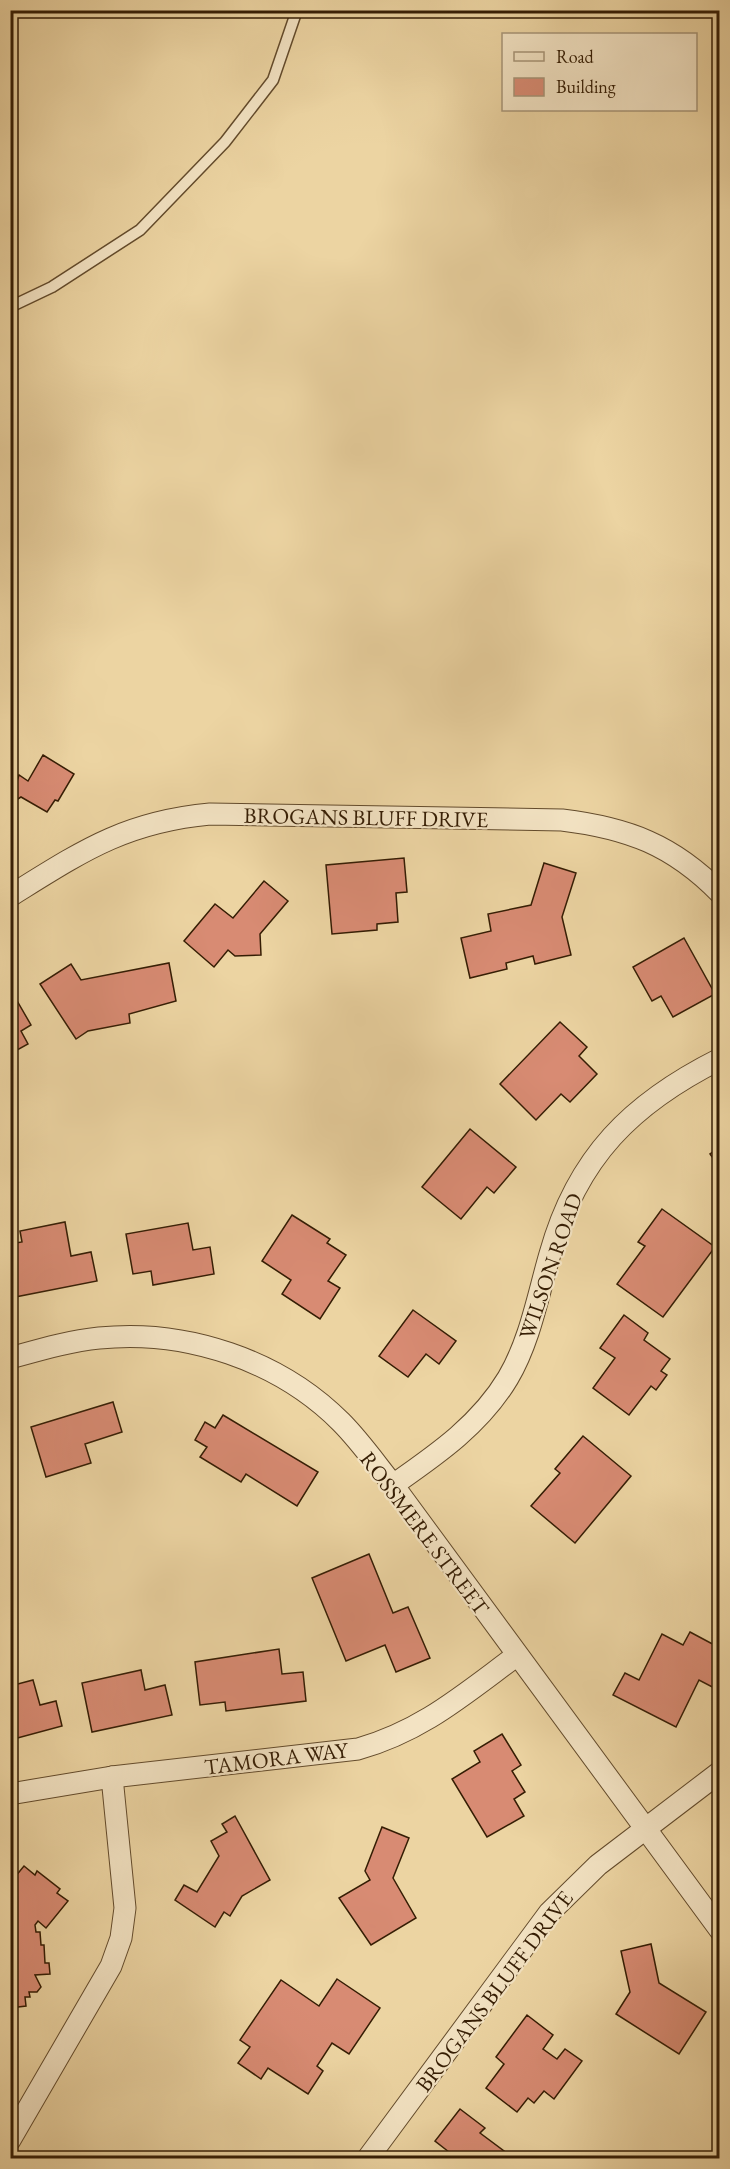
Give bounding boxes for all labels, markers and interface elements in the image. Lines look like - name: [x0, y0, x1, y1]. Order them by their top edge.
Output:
- legend: [502, 33, 697, 111]
- text: Road: [556, 45, 595, 68]
- text: Building: [556, 75, 616, 98]
- street label: BROGANS BLUFF DRIVE: [243, 801, 489, 834]
- street label: WILSON ROAD: [512, 1189, 589, 1343]
- street label: ROSSMERE STREET: [353, 1446, 496, 1621]
- street label: TAMORA WAY: [203, 1735, 351, 1782]
- street label: BROGANS BLUFF DRIVE: [409, 1885, 580, 2098]

